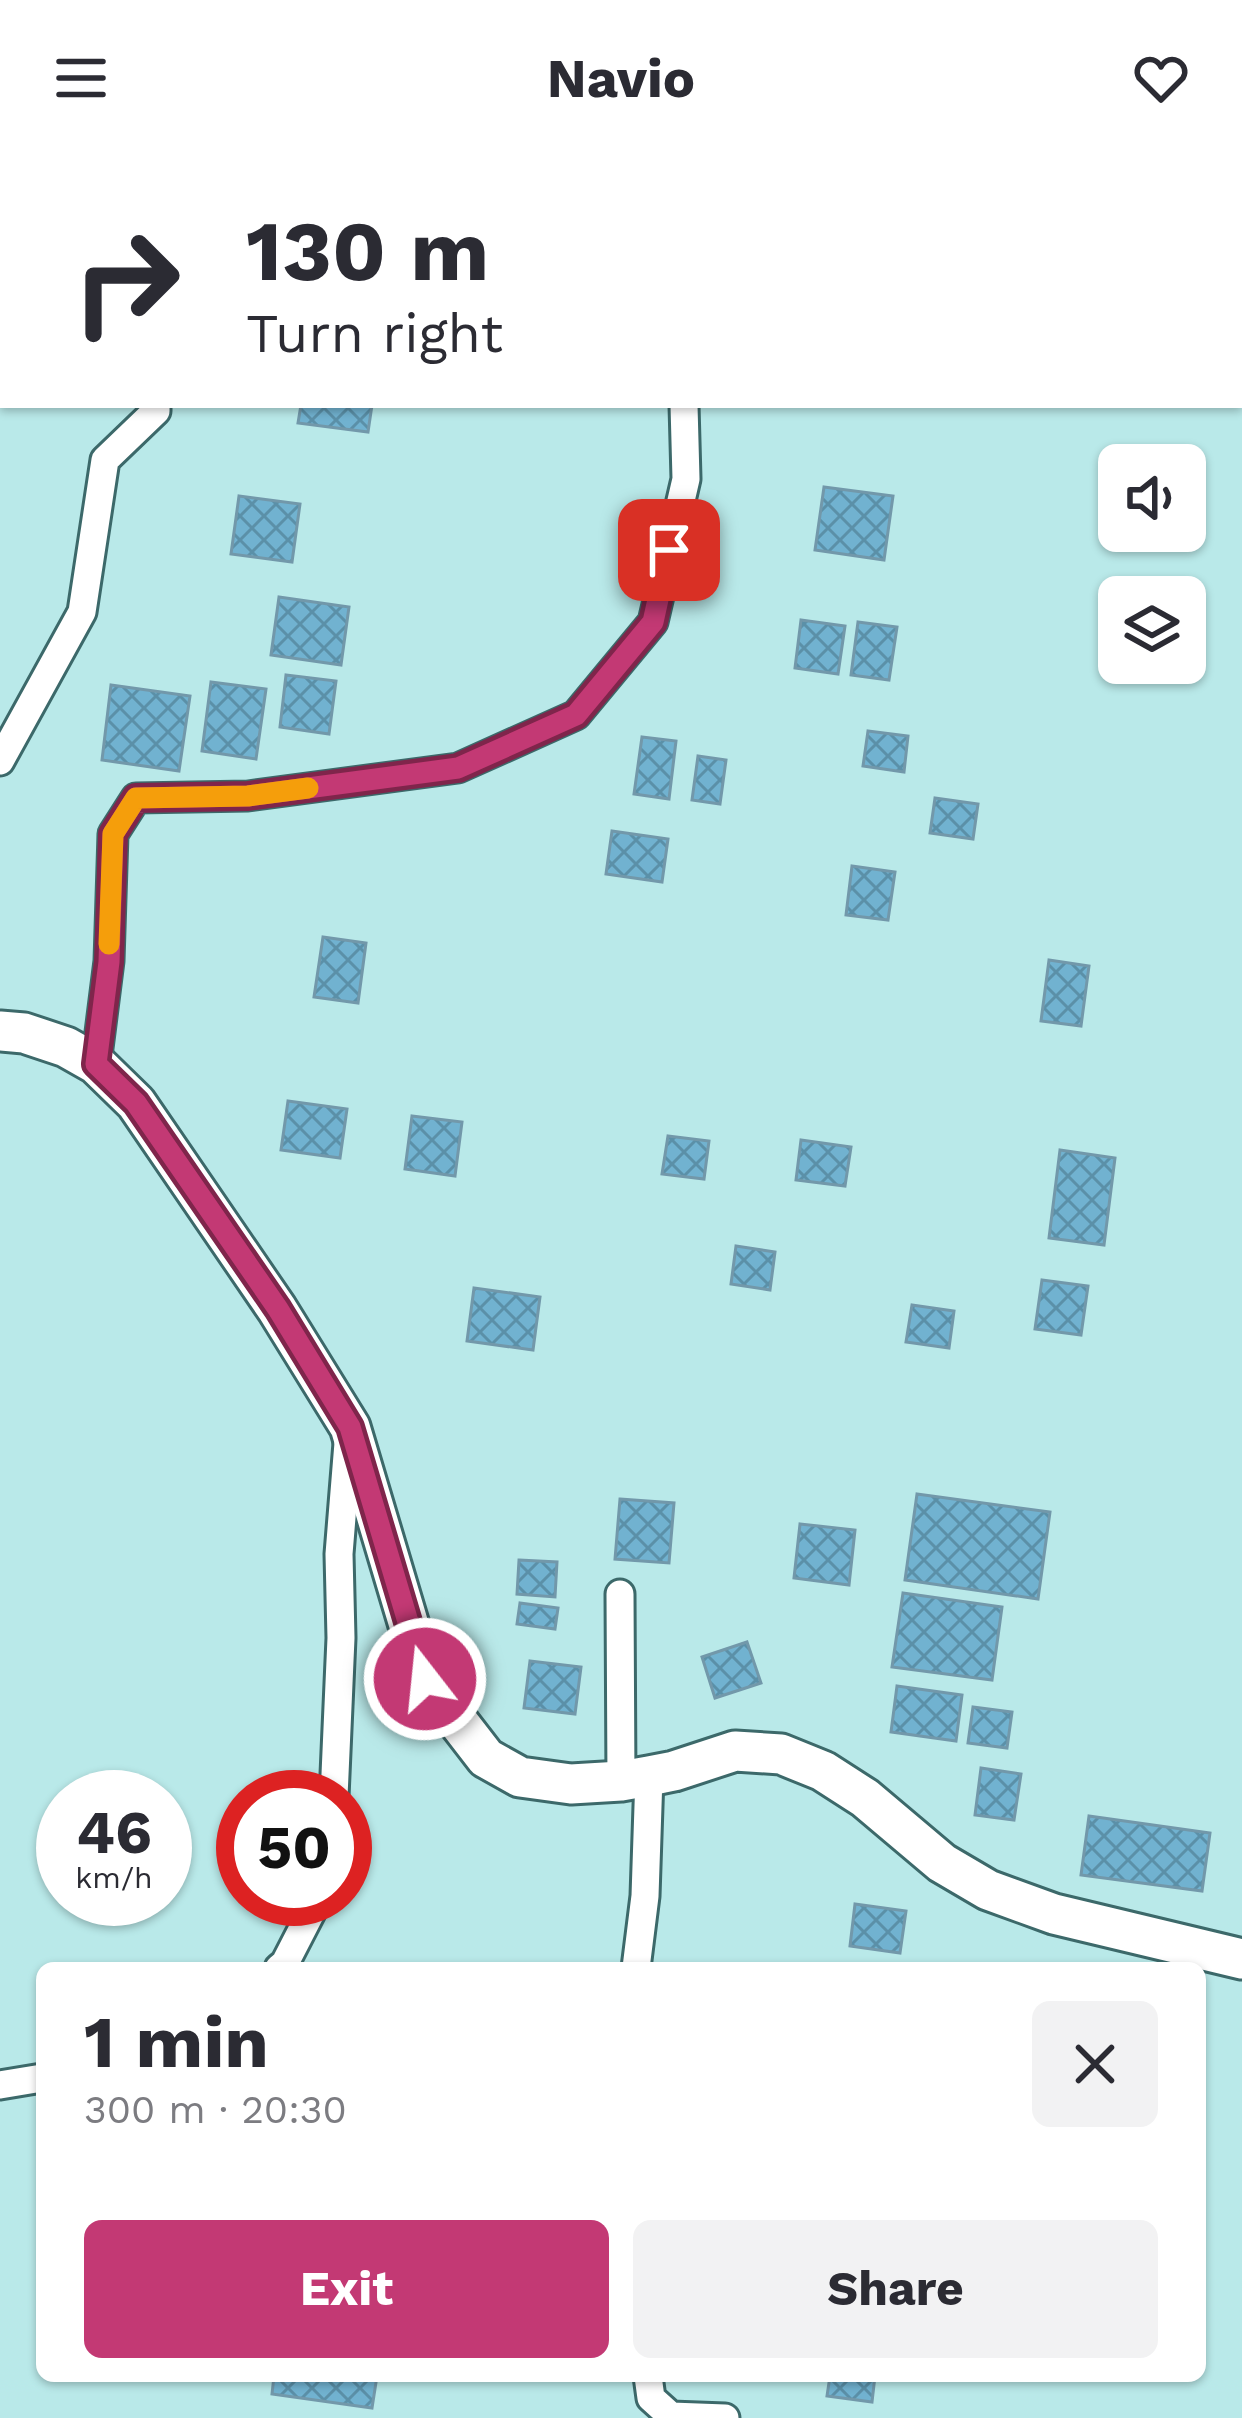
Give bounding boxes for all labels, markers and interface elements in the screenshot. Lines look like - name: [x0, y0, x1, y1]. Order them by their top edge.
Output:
- icon: menu: [48, 45, 114, 111]
- icon: heart: [1128, 45, 1194, 111]
- text: Navio: [547, 47, 695, 110]
- text: 130 m: [246, 202, 489, 300]
- icon: right: [48, 204, 204, 360]
- text: Turn right: [246, 302, 503, 365]
- map controls: [1098, 444, 1206, 684]
- button: sound: [1098, 444, 1206, 552]
- pin: [618, 499, 720, 601]
- icon: arrive: [636, 517, 702, 583]
- button: layers: [1098, 576, 1206, 684]
- position arrow: [362, 1616, 488, 1742]
- speed limit sign: 50: [216, 1770, 372, 1926]
- text: 46: [76, 1797, 152, 1868]
- text: km/h: [75, 1860, 153, 1895]
- text: 1 min: [84, 2000, 269, 2084]
- button: close: [1032, 2001, 1158, 2127]
- text: 300 m · 20:30: [84, 2087, 347, 2132]
- button: Exit: [84, 2220, 609, 2358]
- button: Share: [633, 2220, 1158, 2358]

